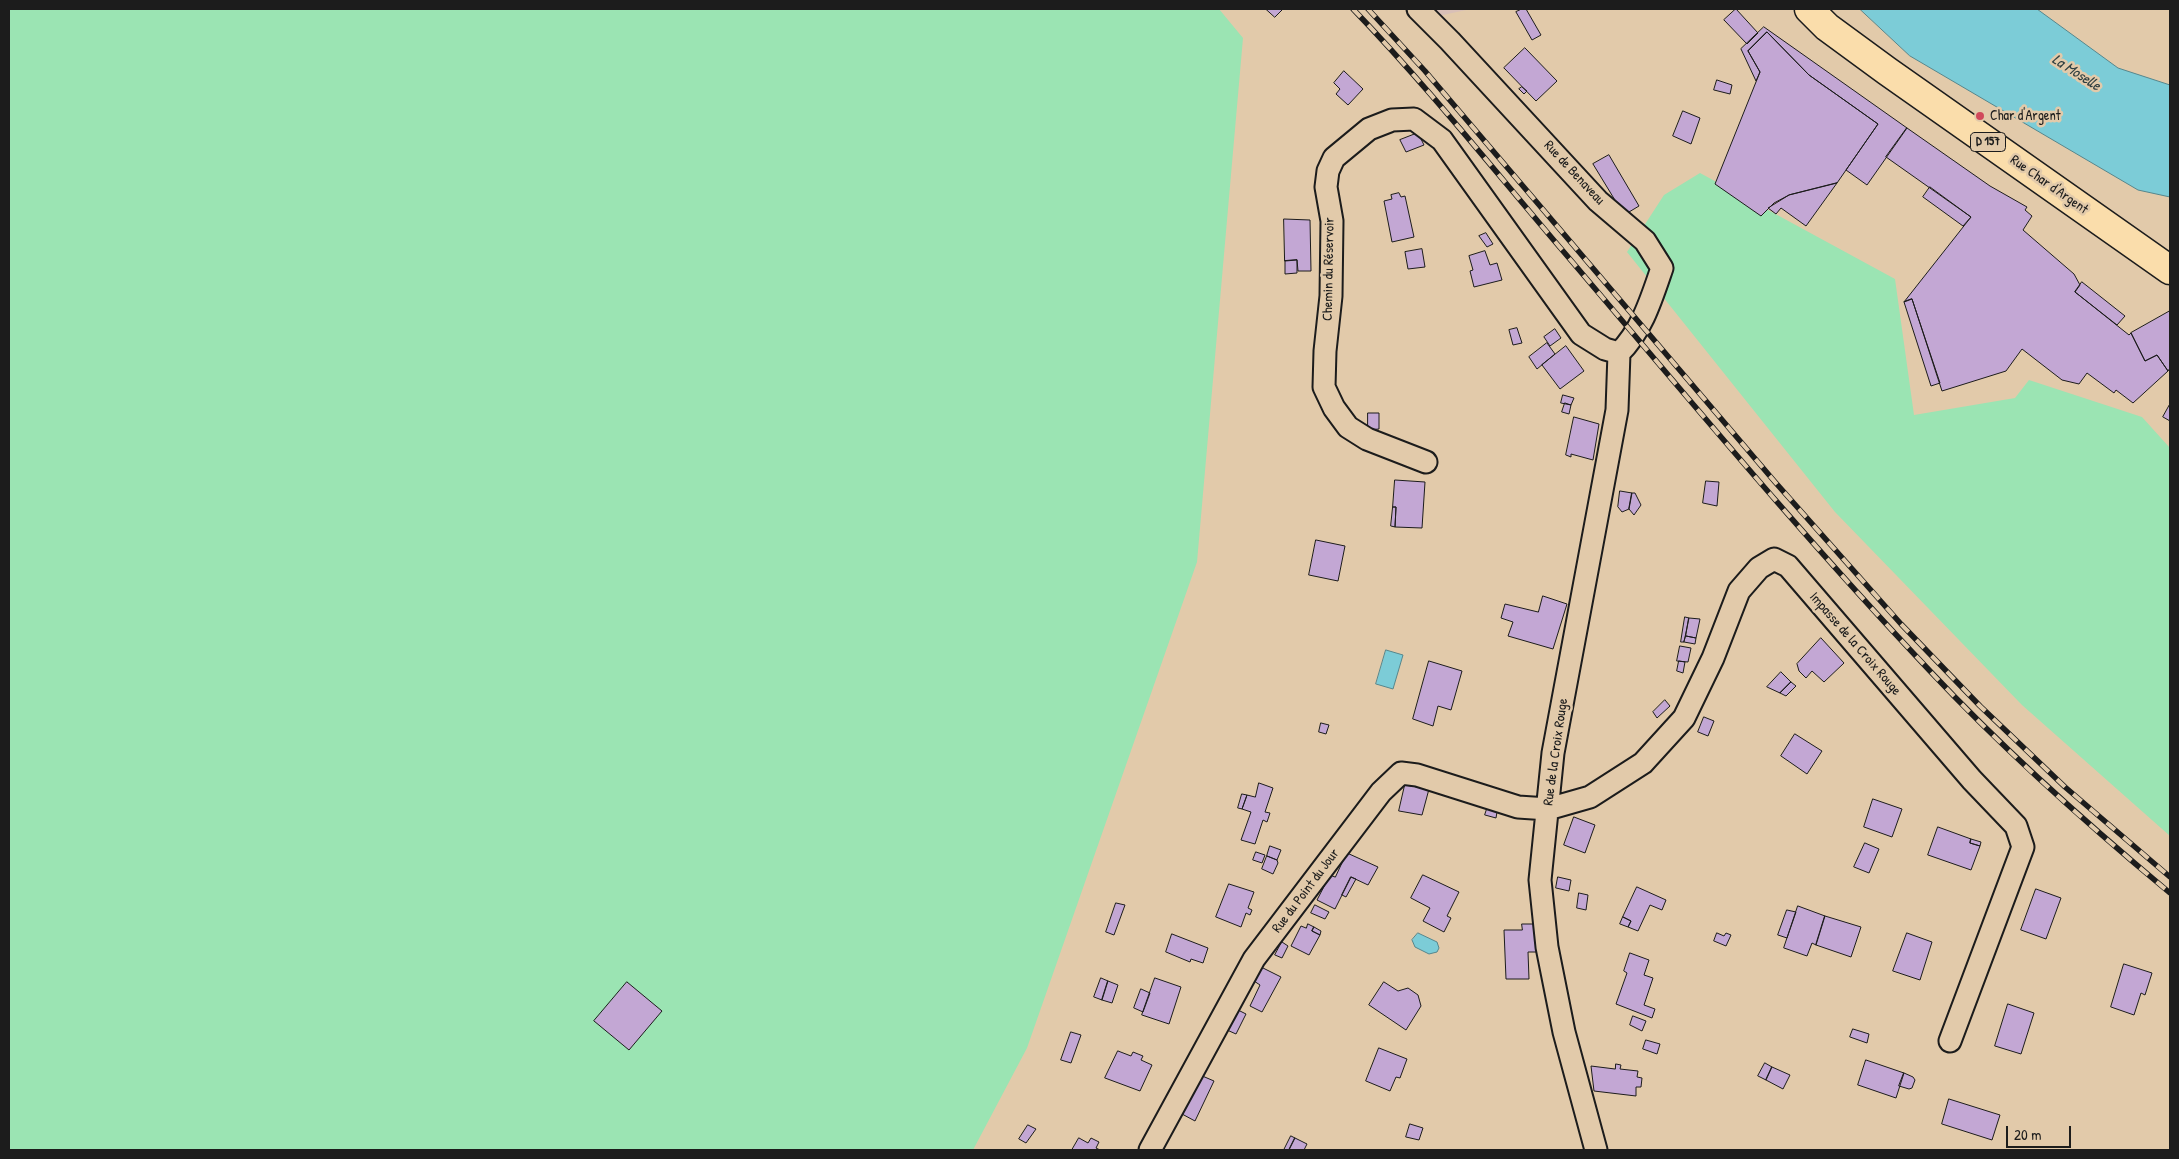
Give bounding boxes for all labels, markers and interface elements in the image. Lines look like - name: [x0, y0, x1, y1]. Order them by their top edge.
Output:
- water label: La Moselle: [2048, 51, 2104, 95]
- place label: Char d'Argent: [1990, 108, 2061, 124]
- marker: Char d'Argent: [1974, 110, 1986, 122]
- road number: D 157: [1970, 132, 2006, 152]
- street label: Rue de Benaveau: [1540, 137, 1608, 209]
- street label: Rue Char d'Argent: [2007, 152, 2091, 218]
- street label: Chemin du Réservoir: [1320, 217, 1338, 321]
- street label: Impasse de la Croix Rouge: [1806, 589, 1904, 699]
- street label: Rue de la Croix Rouge: [1540, 697, 1572, 807]
- street label: Rue du Point du Jour: [1269, 846, 1343, 936]
- scale bar: [2009, 1116, 2074, 1148]
- text: 20 m: [2014, 1124, 2041, 1145]

